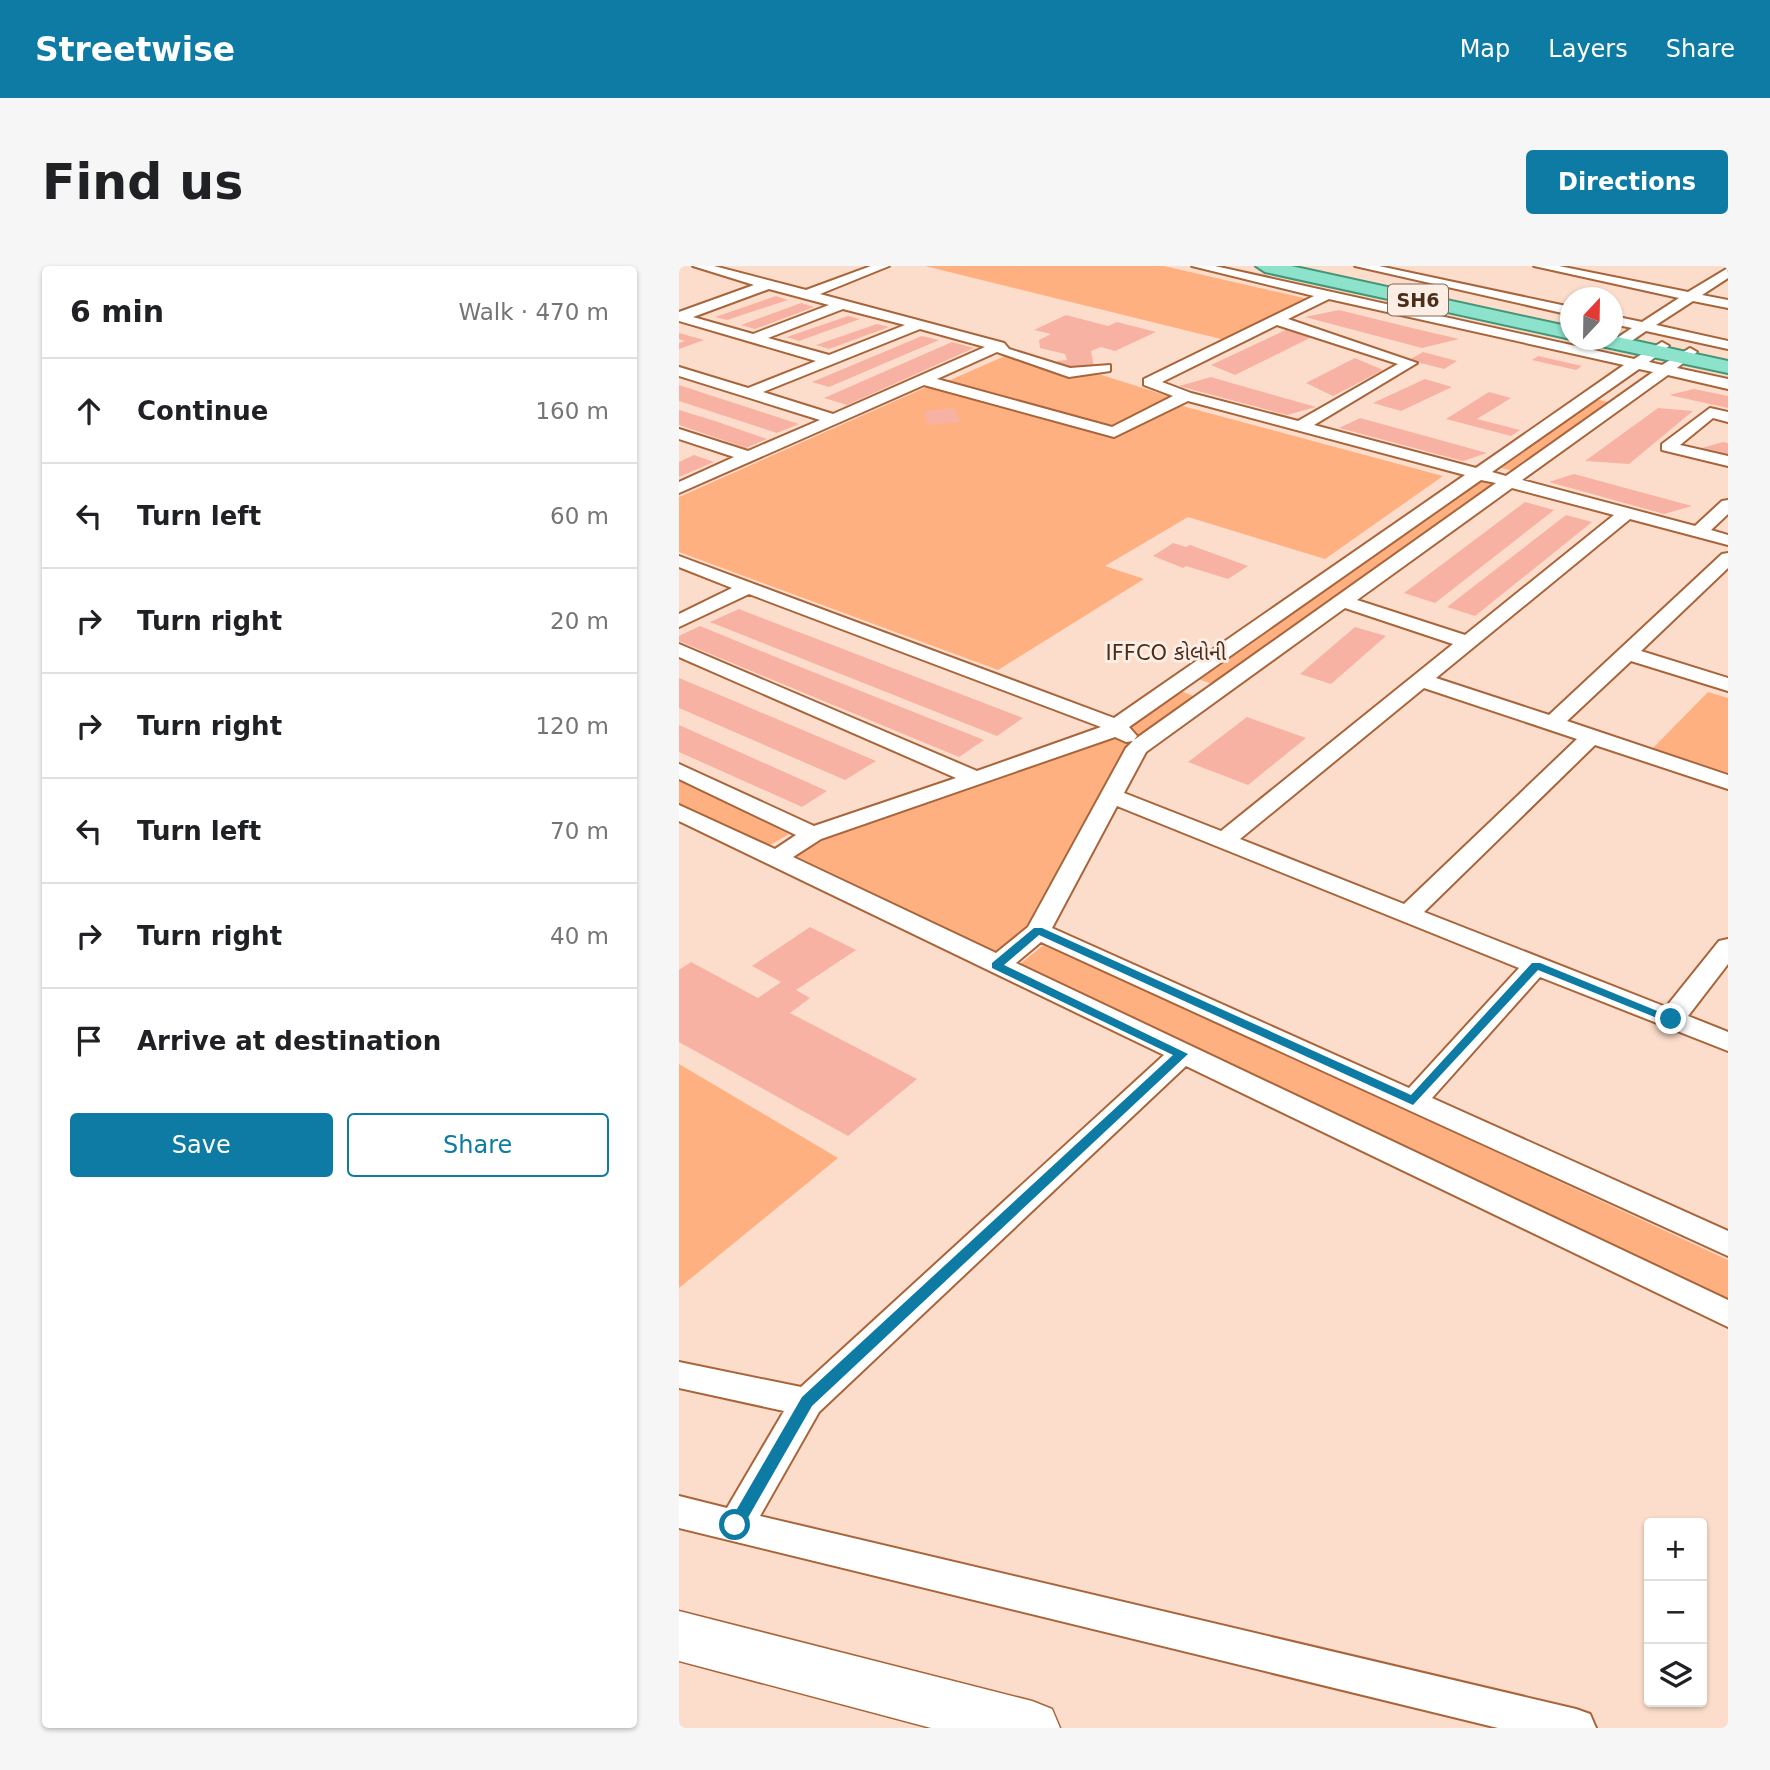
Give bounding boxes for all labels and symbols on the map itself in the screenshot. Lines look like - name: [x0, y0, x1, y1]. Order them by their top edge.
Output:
- road number: SH6: [1388, 284, 1448, 316]
- north arrow: [1560, 287, 1623, 350]
- district label: IFFCO કોલોની: [1106, 641, 1227, 665]
- route end: [1655, 1003, 1686, 1034]
- route start: [719, 1509, 750, 1540]

